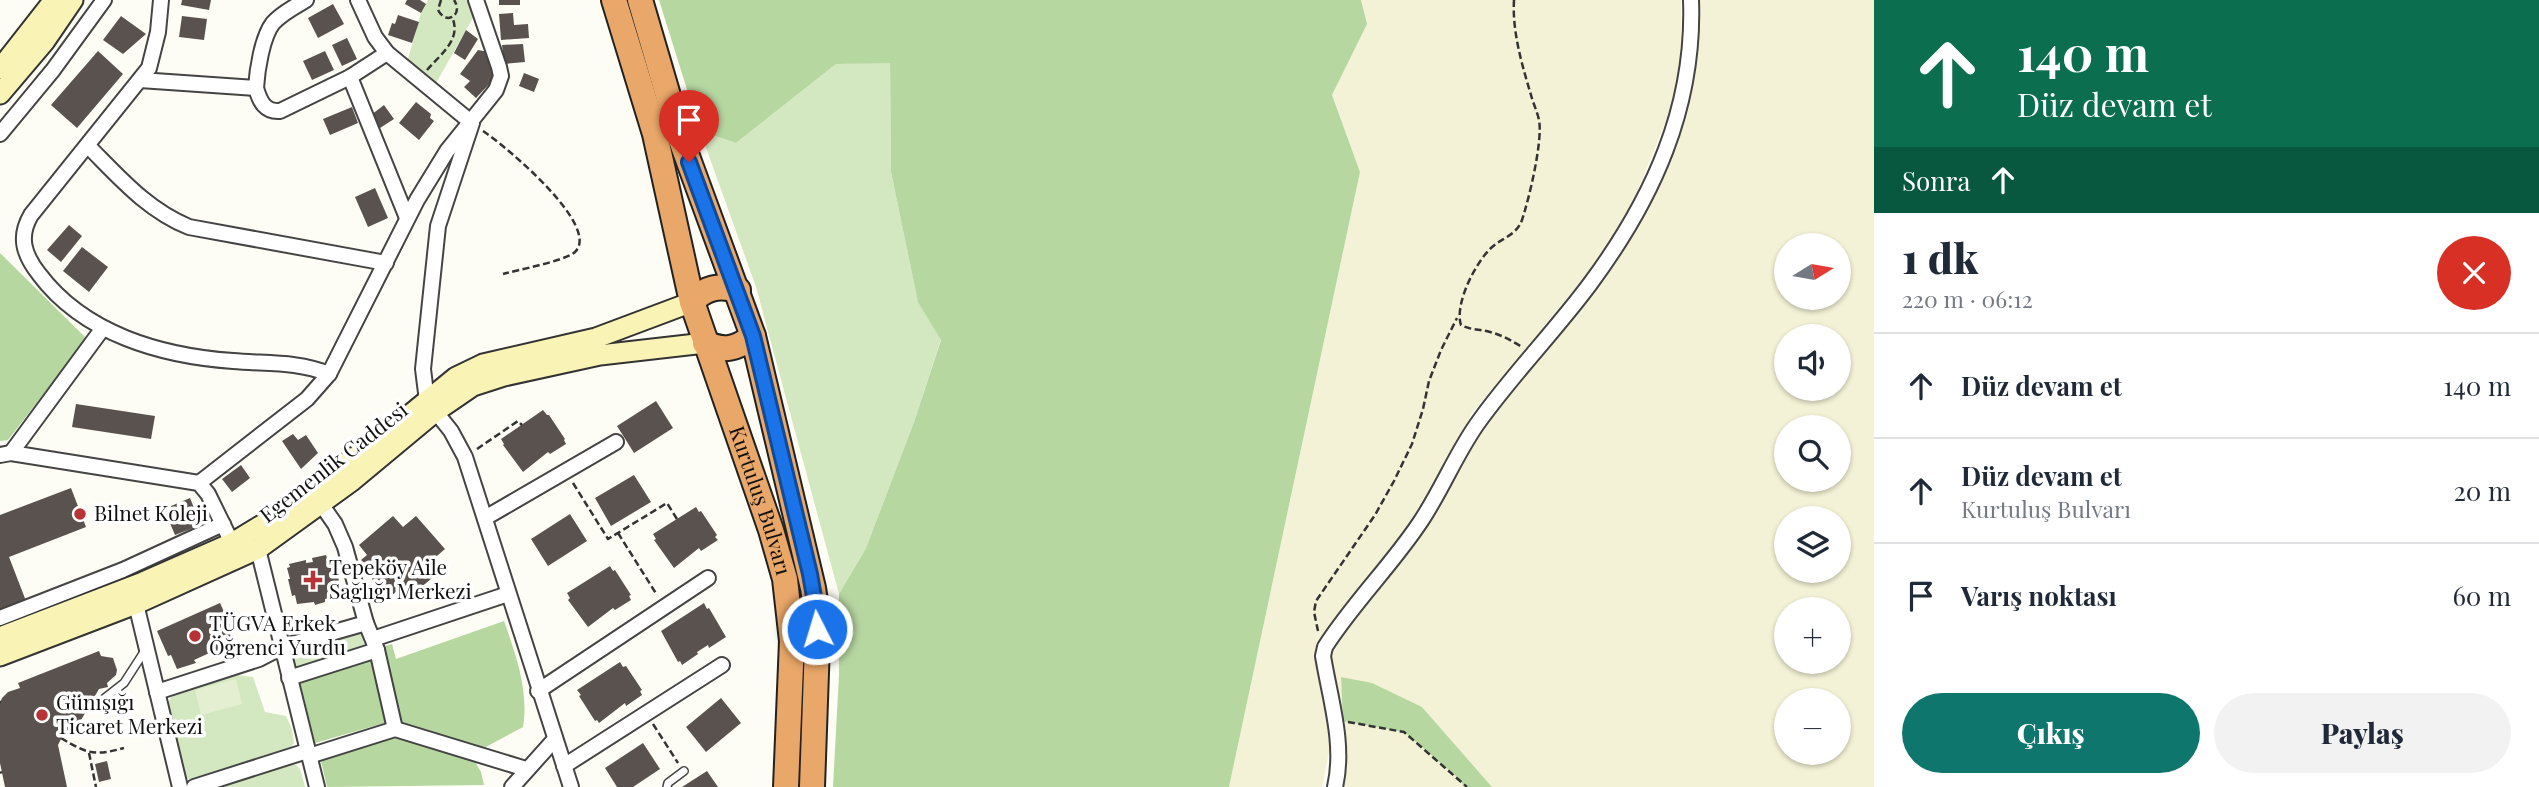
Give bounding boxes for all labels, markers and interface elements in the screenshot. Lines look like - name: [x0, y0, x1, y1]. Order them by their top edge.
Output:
- text: 140 m: [2017, 19, 2149, 84]
- icon: ahead: [1902, 28, 1993, 119]
- text: Düz devam et: [2017, 82, 2212, 125]
- pin: [659, 90, 719, 162]
- icon: arrive: [670, 101, 708, 139]
- icon: ahead: [1984, 161, 2022, 199]
- text: Sonra: [1902, 163, 1970, 198]
- text: 1 dk: [1902, 229, 1978, 285]
- north arrow: [1774, 233, 1852, 310]
- map controls: [1774, 233, 1851, 765]
- button: close: [2437, 236, 2511, 310]
- text: 220 m · 06:12: [1902, 283, 2033, 314]
- button: sound: [1774, 324, 1851, 401]
- icon: ahead: [1902, 367, 1940, 405]
- text: Düz devam et: [1961, 368, 2122, 403]
- text: 140 m: [2443, 368, 2511, 403]
- street label: Egemenlik Caddesi: [253, 395, 412, 528]
- button: search: [1774, 415, 1851, 492]
- street label: Kurtuluş Bulvarı: [724, 422, 799, 578]
- text: Düz devam et: [1961, 458, 2122, 493]
- icon: ahead: [1902, 472, 1940, 510]
- text: 20 m: [2453, 473, 2511, 508]
- text: Kurtuluş Bulvarı: [1961, 493, 2131, 524]
- place label: Bilnet Koleji: [94, 498, 208, 526]
- marker: Bilnet Koleji: [72, 506, 88, 522]
- button: layers: [1774, 506, 1851, 583]
- place label: Tepeköy Aile Sağlığı Merkezi: [329, 552, 472, 604]
- marker: Tepeköy Aile Sağlığı Merkezi: [303, 570, 323, 590]
- icon: arrive: [1902, 577, 1940, 615]
- text: Varış noktası: [1961, 578, 2117, 613]
- text: 60 m: [2452, 578, 2511, 613]
- position arrow: [780, 592, 854, 666]
- button: +: [1774, 597, 1851, 674]
- place label: TÜGVA Erkek Öğrenci Yurdu: [209, 608, 346, 660]
- marker: TÜGVA Erkek Öğrenci Yurdu: [187, 628, 203, 644]
- place label: Günışığı Ticaret Merkezi: [56, 687, 203, 739]
- button: −: [1774, 688, 1851, 765]
- button: Çıkış: [1902, 693, 2200, 773]
- button: Paylaş: [2214, 693, 2511, 773]
- marker: Günışığı Ticaret Merkezi: [34, 707, 50, 723]

